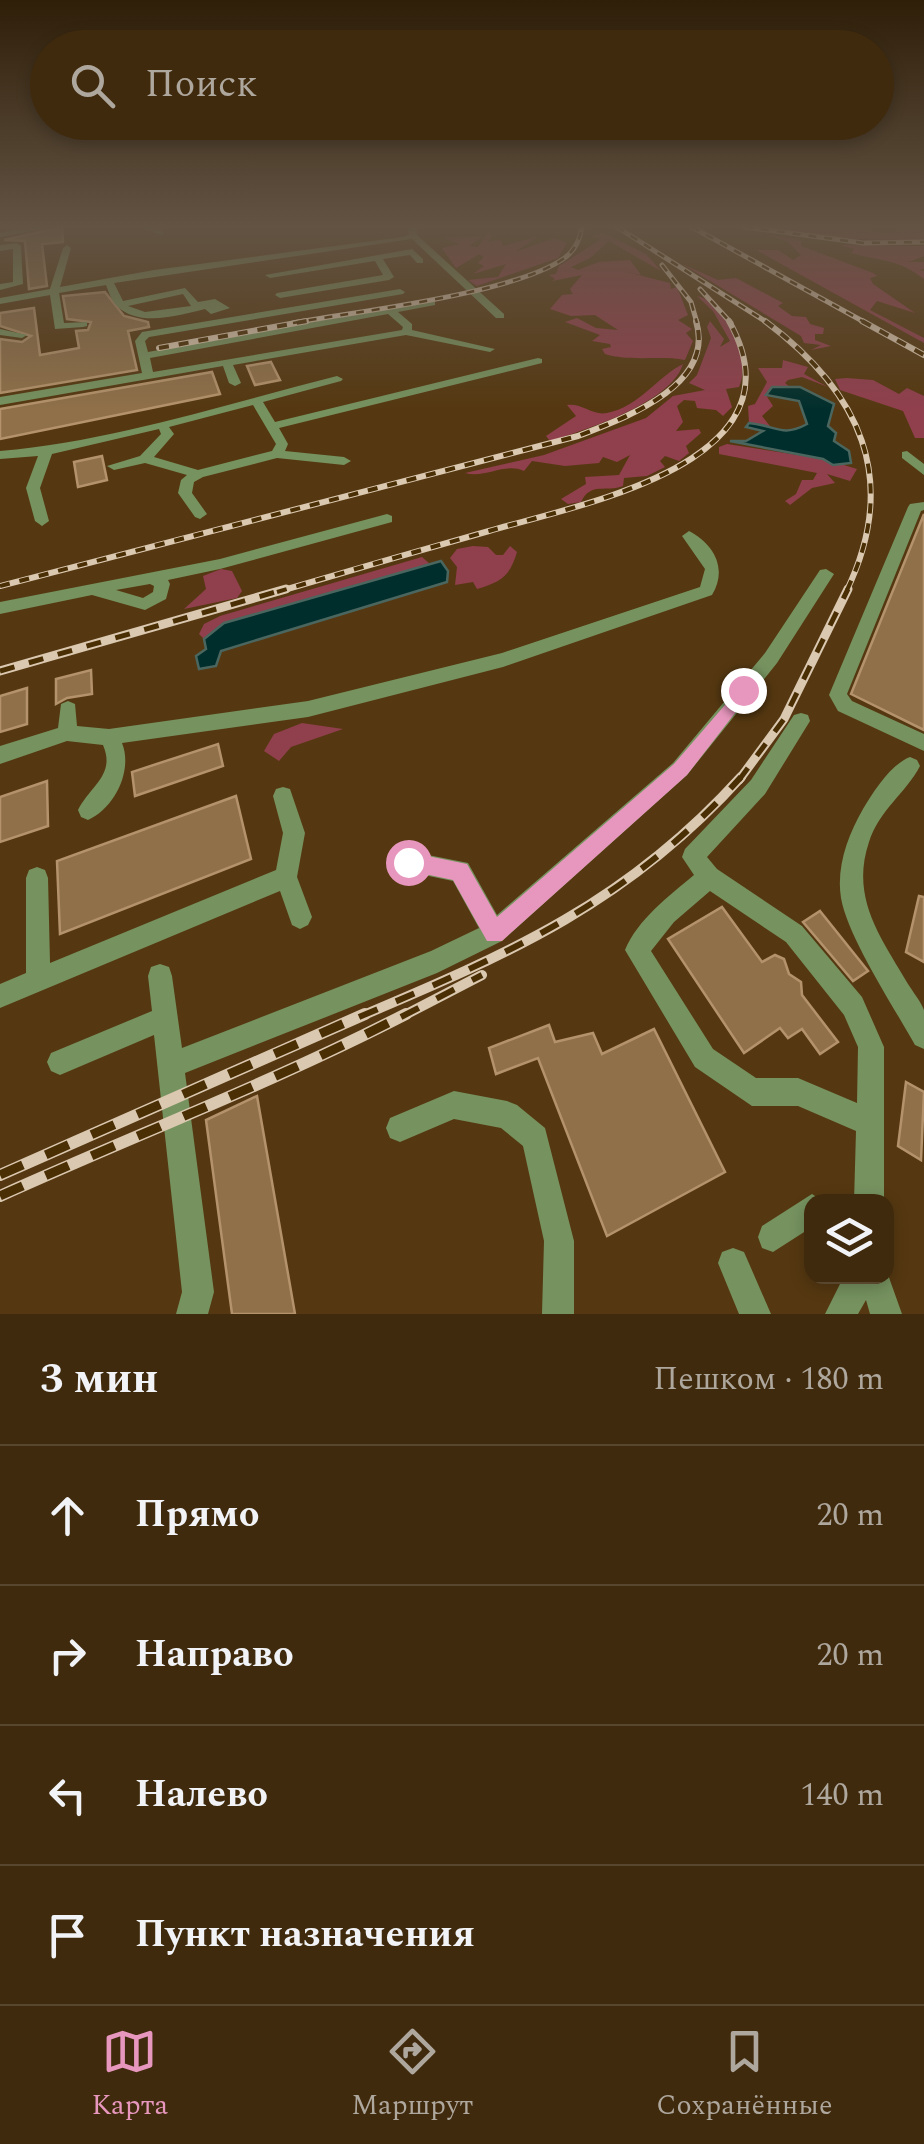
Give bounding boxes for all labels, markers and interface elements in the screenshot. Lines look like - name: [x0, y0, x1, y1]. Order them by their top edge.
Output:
- search box: [30, 30, 894, 140]
- text: Поиск: [145, 56, 257, 114]
- icon: search: [65, 58, 120, 113]
- route end: [721, 668, 767, 714]
- route start: [386, 840, 432, 886]
- map controls: [804, 1194, 894, 1284]
- button: layers: [804, 1194, 894, 1284]
- text: 3 мин: [40, 1348, 158, 1411]
- text: Пешком · 180 m: [653, 1355, 884, 1404]
- text: Прямо: [135, 1486, 260, 1544]
- icon: ahead: [40, 1488, 95, 1543]
- text: 20 m: [816, 1491, 884, 1540]
- text: Направо: [135, 1626, 294, 1684]
- icon: right: [40, 1628, 95, 1683]
- text: 20 m: [816, 1631, 884, 1680]
- text: Налево: [135, 1766, 268, 1824]
- icon: left: [40, 1768, 95, 1823]
- text: 140 m: [800, 1771, 884, 1820]
- text: Пункт назначения: [135, 1906, 475, 1964]
- icon: arrive: [40, 1908, 95, 1963]
- tab: Карта: [92, 2024, 168, 2127]
- tab: Маршрут: [351, 2024, 473, 2127]
- tab: Сохранённые: [656, 2024, 832, 2127]

